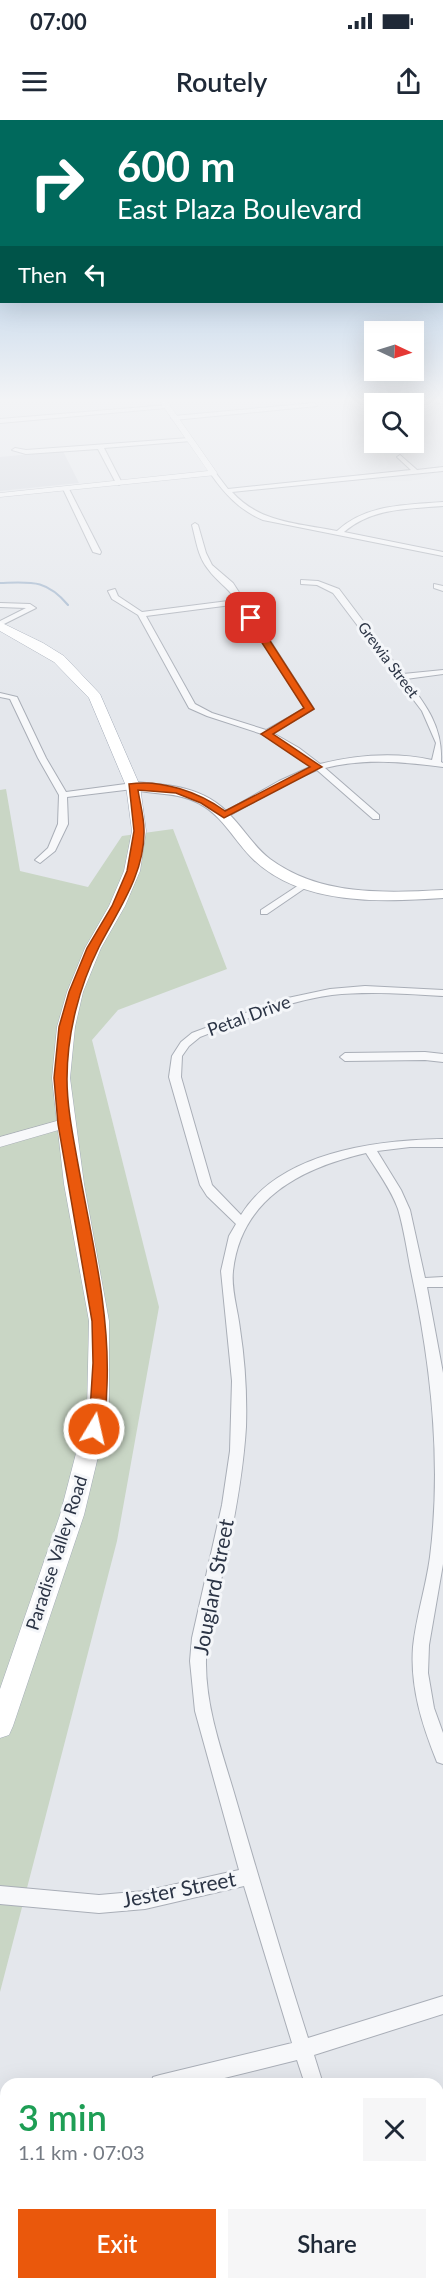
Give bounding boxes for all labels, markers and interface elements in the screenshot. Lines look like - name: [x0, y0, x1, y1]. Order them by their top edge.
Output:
- text: 07:00: [30, 8, 87, 35]
- icon: menu: [18, 65, 51, 98]
- text: Routely: [176, 65, 267, 98]
- icon: share: [392, 65, 425, 98]
- text: 600 m: [117, 141, 235, 191]
- icon: right: [18, 144, 96, 222]
- text: East Plaza Boulevard: [117, 192, 362, 225]
- icon: left: [79, 258, 112, 291]
- text: Then: [18, 261, 67, 288]
- north arrow: [364, 321, 424, 381]
- map controls: [364, 321, 424, 453]
- button: search: [364, 393, 424, 453]
- pin: [225, 592, 276, 643]
- icon: arrive: [234, 601, 267, 634]
- street label: Grewia Street: [355, 618, 423, 701]
- street label: Petal Drive: [204, 990, 293, 1040]
- position arrow: [62, 1397, 126, 1461]
- street label: Paradise Valley Road: [21, 1473, 91, 1633]
- street label: Jouglard Street: [187, 1516, 238, 1657]
- street label: Jester Street: [120, 1865, 238, 1912]
- text: 3 min: [18, 2095, 107, 2139]
- button: close: [363, 2098, 426, 2161]
- text: 1.1 km · 07:03: [18, 2140, 145, 2164]
- button: Exit: [18, 2209, 216, 2278]
- button: Share: [228, 2209, 426, 2278]

